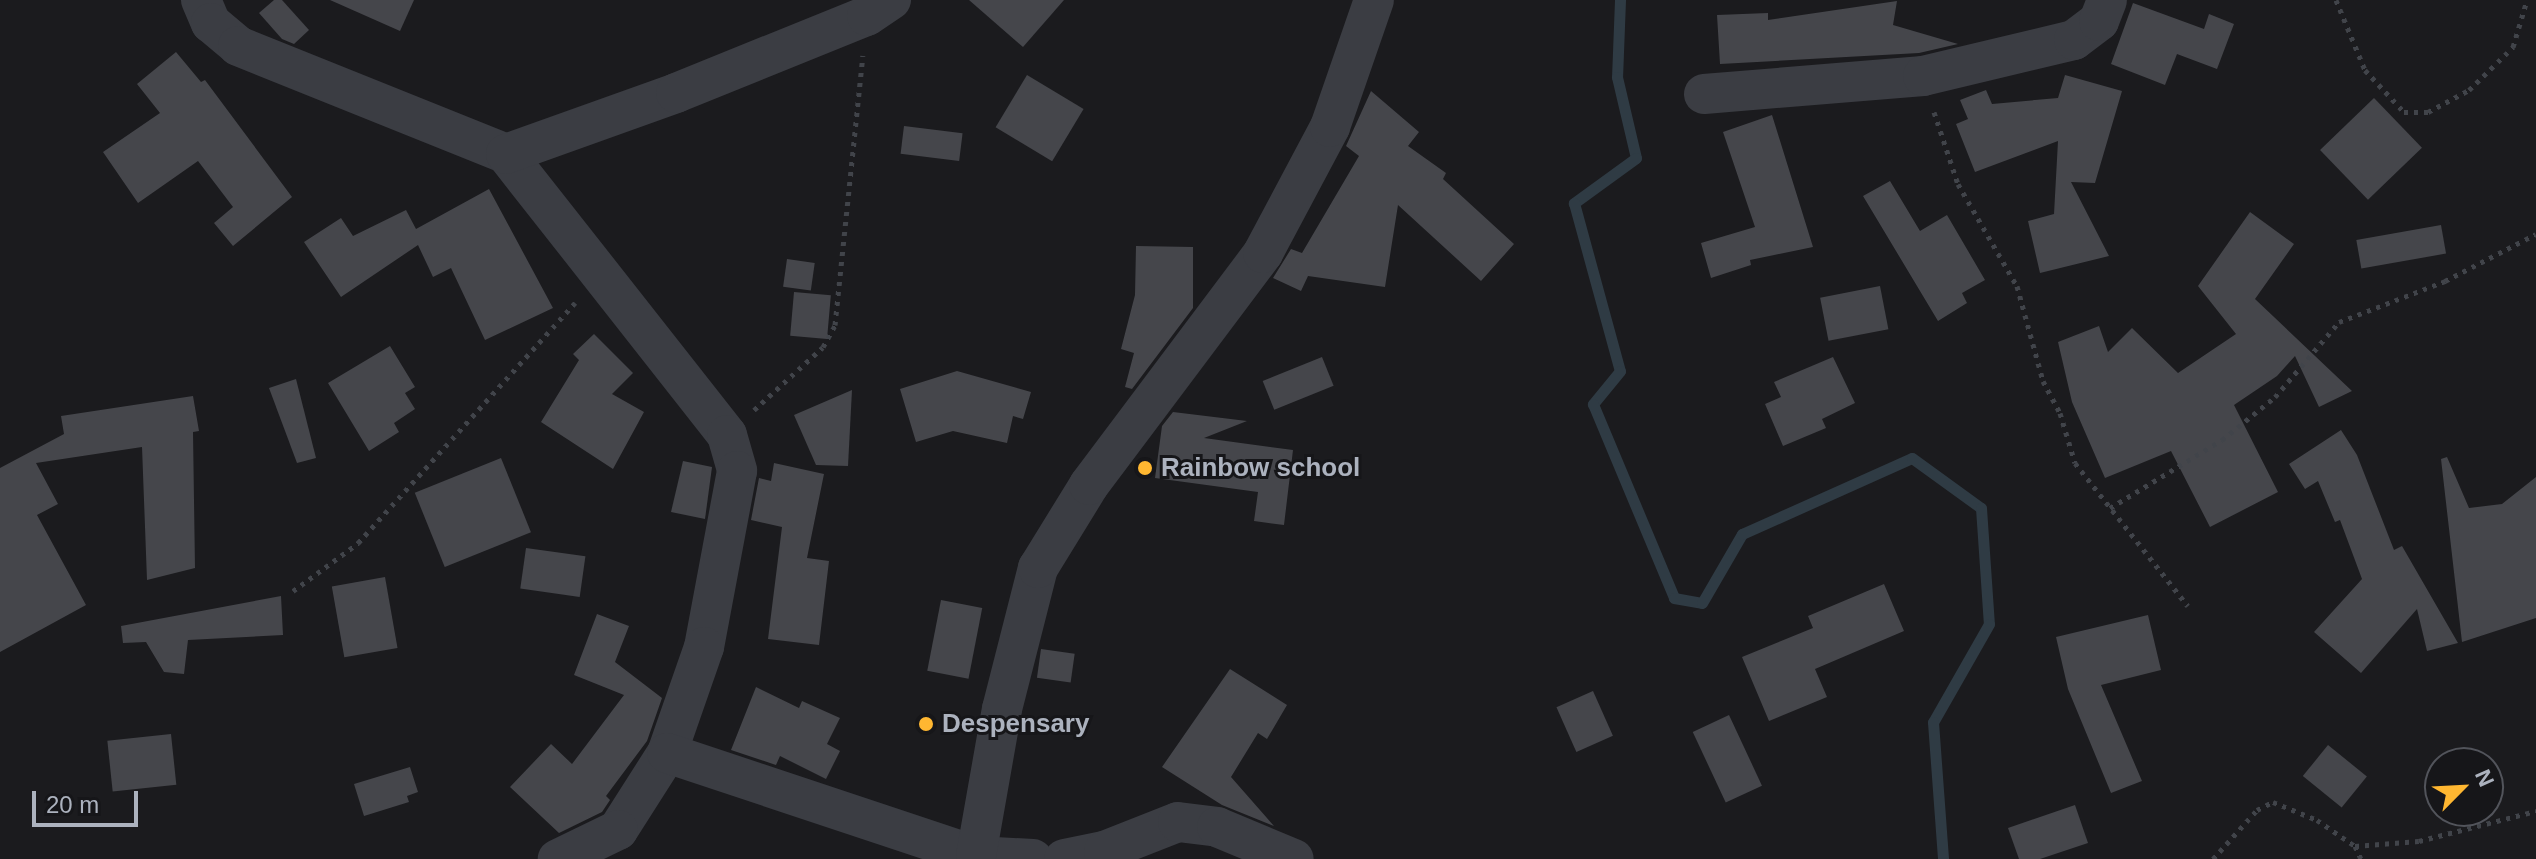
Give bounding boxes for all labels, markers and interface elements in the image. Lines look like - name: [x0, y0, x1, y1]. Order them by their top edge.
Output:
- place label: Rainbow school: [1161, 452, 1360, 484]
- marker: Rainbow school: [1136, 459, 1154, 477]
- place label: Despensary: [942, 708, 1089, 740]
- marker: Despensary: [917, 715, 935, 733]
- north arrow: [2424, 747, 2504, 827]
- text: N: [2470, 765, 2499, 790]
- scale bar: [36, 775, 142, 825]
- text: 20 m: [46, 791, 99, 818]

